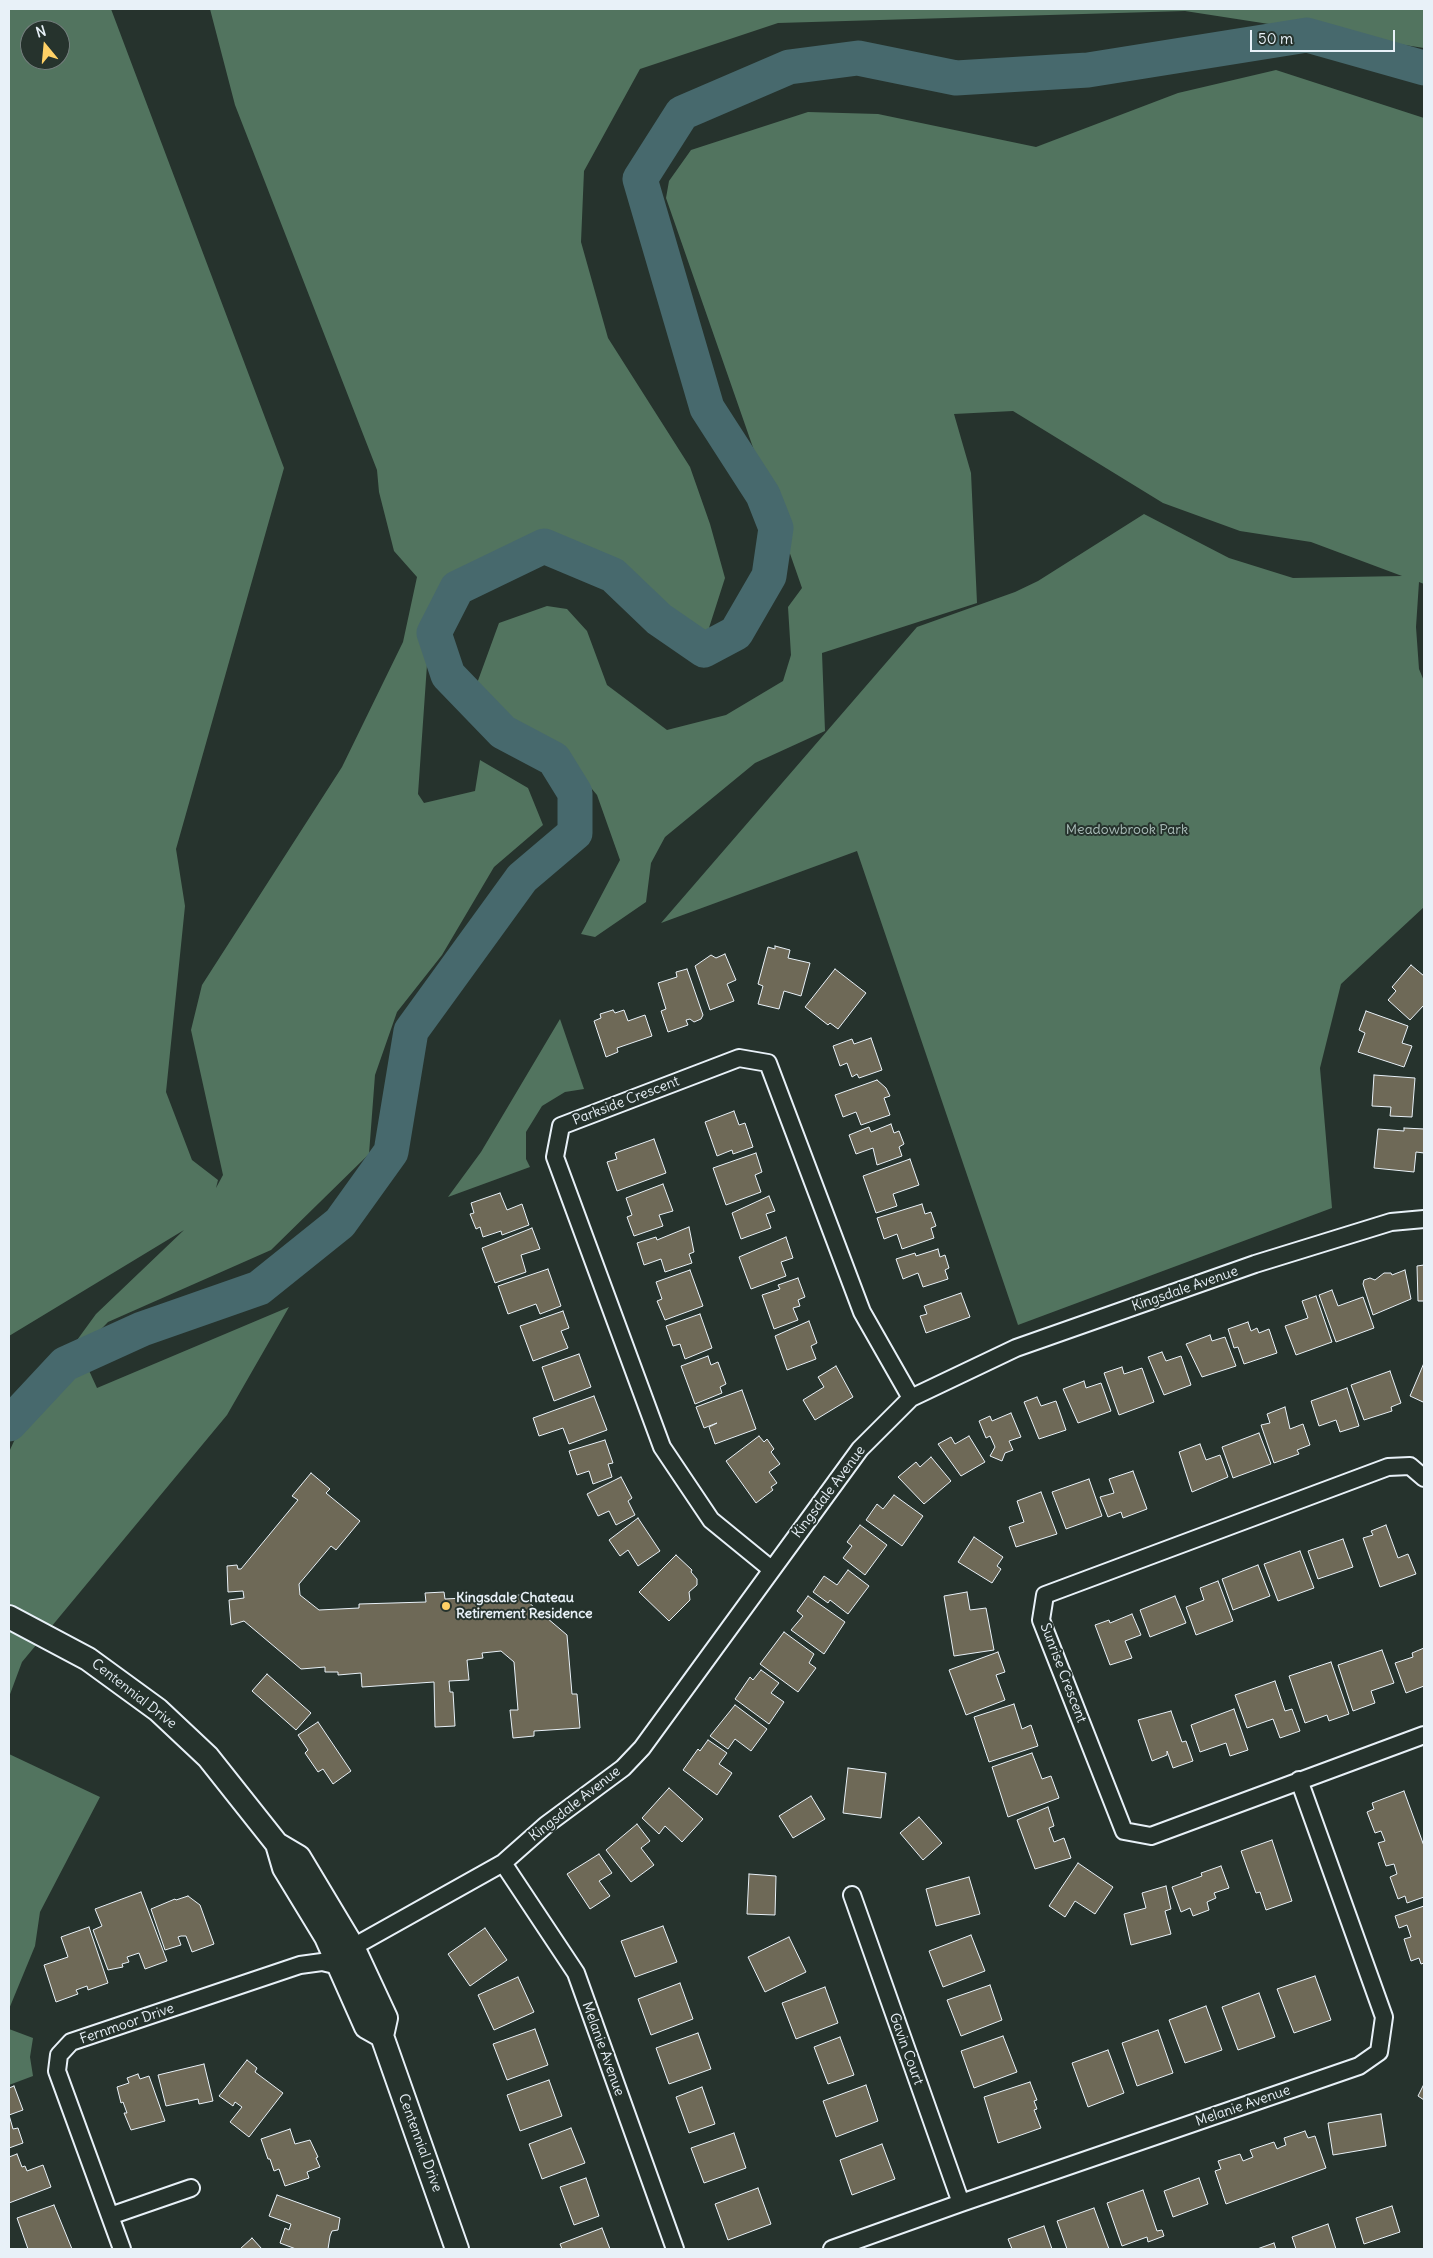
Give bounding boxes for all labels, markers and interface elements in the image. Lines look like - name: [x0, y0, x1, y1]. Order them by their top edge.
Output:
- north arrow: [20, 20, 70, 70]
- scale bar: [1253, 20, 1398, 52]
- text: N: [34, 22, 48, 42]
- text: 50 m: [1258, 29, 1293, 48]
- park label: Meadowbrook Park: [1066, 822, 1188, 838]
- street label: Parkside Crescent: [570, 1073, 682, 1129]
- street label: Kingsdale Avenue: [1130, 1263, 1240, 1315]
- street label: Kingsdale Avenue: [789, 1443, 869, 1541]
- place label: Kingsdale Chateau Retirement Residence: [456, 1590, 593, 1622]
- marker: Kingsdale Chateau Retirement Residence: [440, 1600, 452, 1612]
- street label: Sunrise Crescent: [1036, 1621, 1090, 1725]
- street label: Centennial Drive: [88, 1656, 180, 1732]
- street label: Kingsdale Avenue: [526, 1763, 624, 1845]
- street label: Fernmoor Drive: [78, 2000, 176, 2048]
- street label: Melanie Avenue: [578, 2000, 628, 2098]
- street label: Gavin Court: [885, 2011, 927, 2087]
- street label: Melanie Avenue: [1193, 2082, 1293, 2130]
- street label: Centennial Drive: [394, 2092, 446, 2194]

